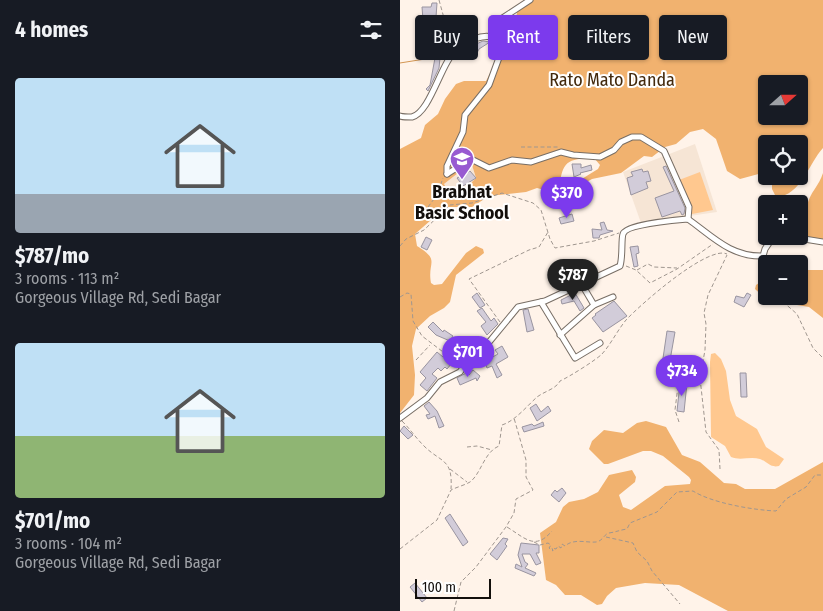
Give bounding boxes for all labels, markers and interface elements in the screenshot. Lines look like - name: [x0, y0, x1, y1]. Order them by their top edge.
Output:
- chip: Buy: [415, 15, 478, 60]
- chip: Rent: [488, 15, 558, 60]
- chip: Filters: [568, 15, 649, 60]
- chip: New: [659, 15, 727, 60]
- icon: filters: [357, 16, 385, 44]
- text: 4 homes: [15, 17, 88, 43]
- park label: Rato Mato Danda: [549, 69, 675, 91]
- north arrow: [758, 75, 808, 125]
- map controls: [758, 75, 808, 305]
- icon: home: [155, 111, 245, 201]
- button: locate: [758, 135, 808, 185]
- school or university icon: Brabhat Basic School: [449, 146, 475, 180]
- pin: $370: [537, 176, 597, 219]
- place label: Brabhat Basic School: [415, 181, 509, 224]
- text: $370: [552, 183, 582, 202]
- button: +: [758, 195, 808, 245]
- text: $787/mo: [15, 243, 89, 269]
- button: −: [758, 255, 808, 305]
- pin: $787: [543, 258, 603, 301]
- text: $787: [558, 265, 588, 284]
- text: 3 rooms · 113 m²: [15, 269, 119, 288]
- text: Gorgeous Village Rd, Sedi Bagar: [15, 288, 221, 307]
- pin: $701: [438, 336, 498, 378]
- text: $701: [453, 342, 483, 361]
- pin: $734: [652, 354, 712, 397]
- text: $734: [667, 361, 697, 380]
- icon: home: [155, 376, 245, 466]
- text: $701/mo: [15, 508, 90, 534]
- text: 3 rooms · 104 m²: [15, 534, 122, 553]
- text: Gorgeous Village Rd, Sedi Bagar: [15, 553, 221, 572]
- scale bar: [415, 576, 491, 599]
- text: 100 m: [422, 579, 456, 596]

